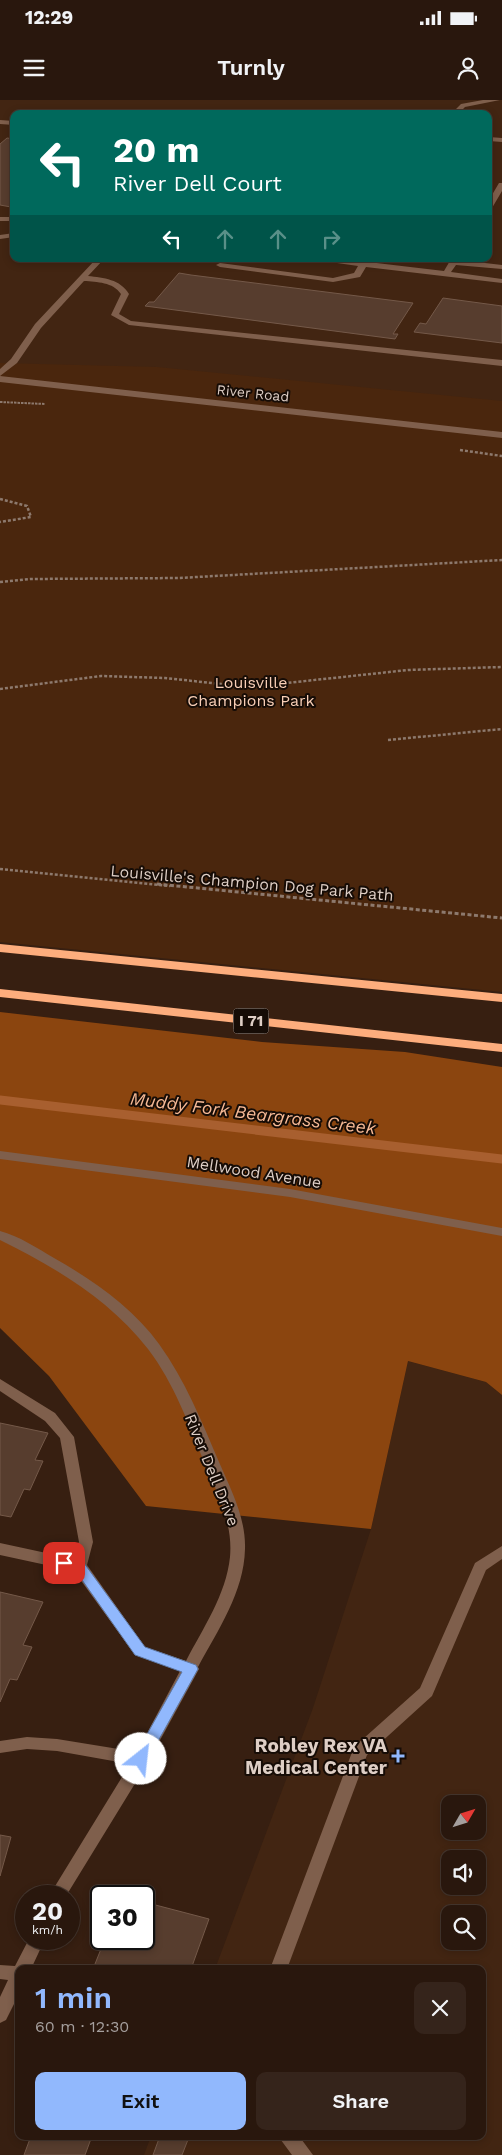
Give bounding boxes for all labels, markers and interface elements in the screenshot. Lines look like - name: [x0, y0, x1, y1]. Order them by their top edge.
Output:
- text: 12:29: [25, 6, 73, 29]
- icon: menu: [20, 54, 48, 82]
- icon: person: [454, 54, 482, 82]
- text: Turnly: [217, 55, 285, 80]
- text: 20 m: [113, 129, 199, 171]
- icon: left: [30, 130, 95, 195]
- text: River Dell Court: [113, 171, 282, 196]
- icon: left: [158, 225, 186, 253]
- icon: ahead: [211, 225, 239, 253]
- icon: ahead: [264, 225, 292, 253]
- icon: right: [317, 225, 345, 253]
- street label: River Road: [216, 381, 290, 405]
- park label: Louisville Champions Park: [187, 673, 315, 710]
- street label: Louisville's Champion Dog Park Path: [110, 861, 394, 905]
- road number: I 71: [234, 1008, 268, 1034]
- water label: Muddy Fork Beargrass Creek: [129, 1088, 378, 1139]
- street label: Mellwood Avenue: [185, 1152, 323, 1192]
- street label: River Dell Drive: [181, 1411, 243, 1529]
- pin: [43, 1542, 85, 1584]
- icon: arrive: [50, 1549, 78, 1577]
- position arrow: [114, 1732, 166, 1784]
- place label: Robley Rex VA Medical Center: [245, 1734, 388, 1779]
- marker: Robley Rex VA Medical Center: [391, 1749, 405, 1763]
- north arrow: [441, 1795, 486, 1840]
- map controls: [441, 1795, 486, 1950]
- button: sound: [441, 1850, 486, 1895]
- speed limit sign: 30: [90, 1885, 155, 1950]
- text: 20: [32, 1897, 63, 1926]
- button: search: [441, 1905, 486, 1950]
- text: km/h: [32, 1923, 63, 1937]
- text: 1 min: [35, 1980, 112, 2015]
- button: close: [414, 1982, 466, 2034]
- text: 60 m · 12:30: [35, 2017, 129, 2036]
- button: Exit: [35, 2072, 246, 2130]
- button: Share: [256, 2072, 466, 2130]

